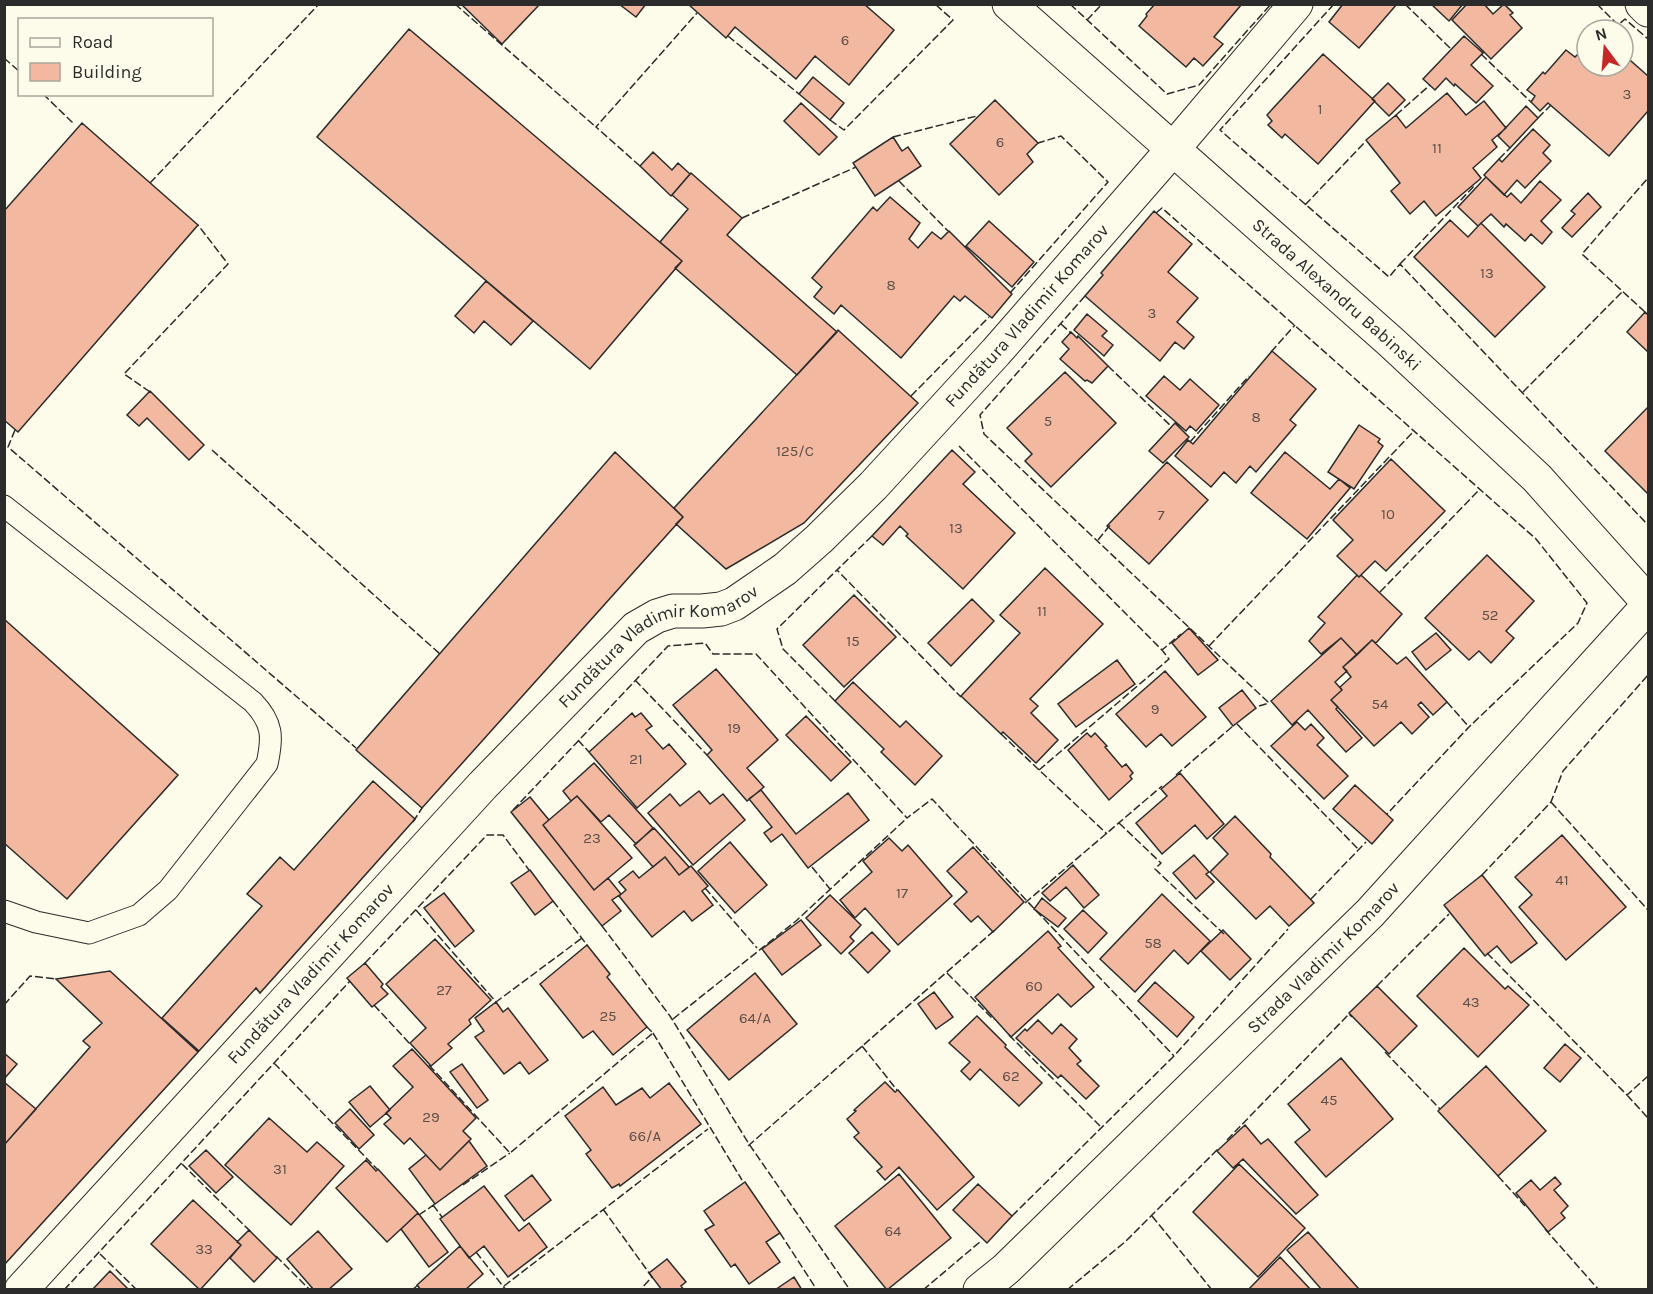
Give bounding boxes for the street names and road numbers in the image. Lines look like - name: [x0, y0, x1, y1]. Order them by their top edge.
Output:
- street label: Strada Alexandru Babinski: [1248, 213, 1426, 376]
- street label: Fundătura Vladimir Komarov: [940, 220, 1113, 412]
- street label: Fundătura Vladimir Komarov: [553, 580, 762, 712]
- street label: Strada Vladimir Komarov: [1242, 877, 1404, 1038]
- street label: Fundătura Vladimir Komarov: [222, 879, 399, 1068]

